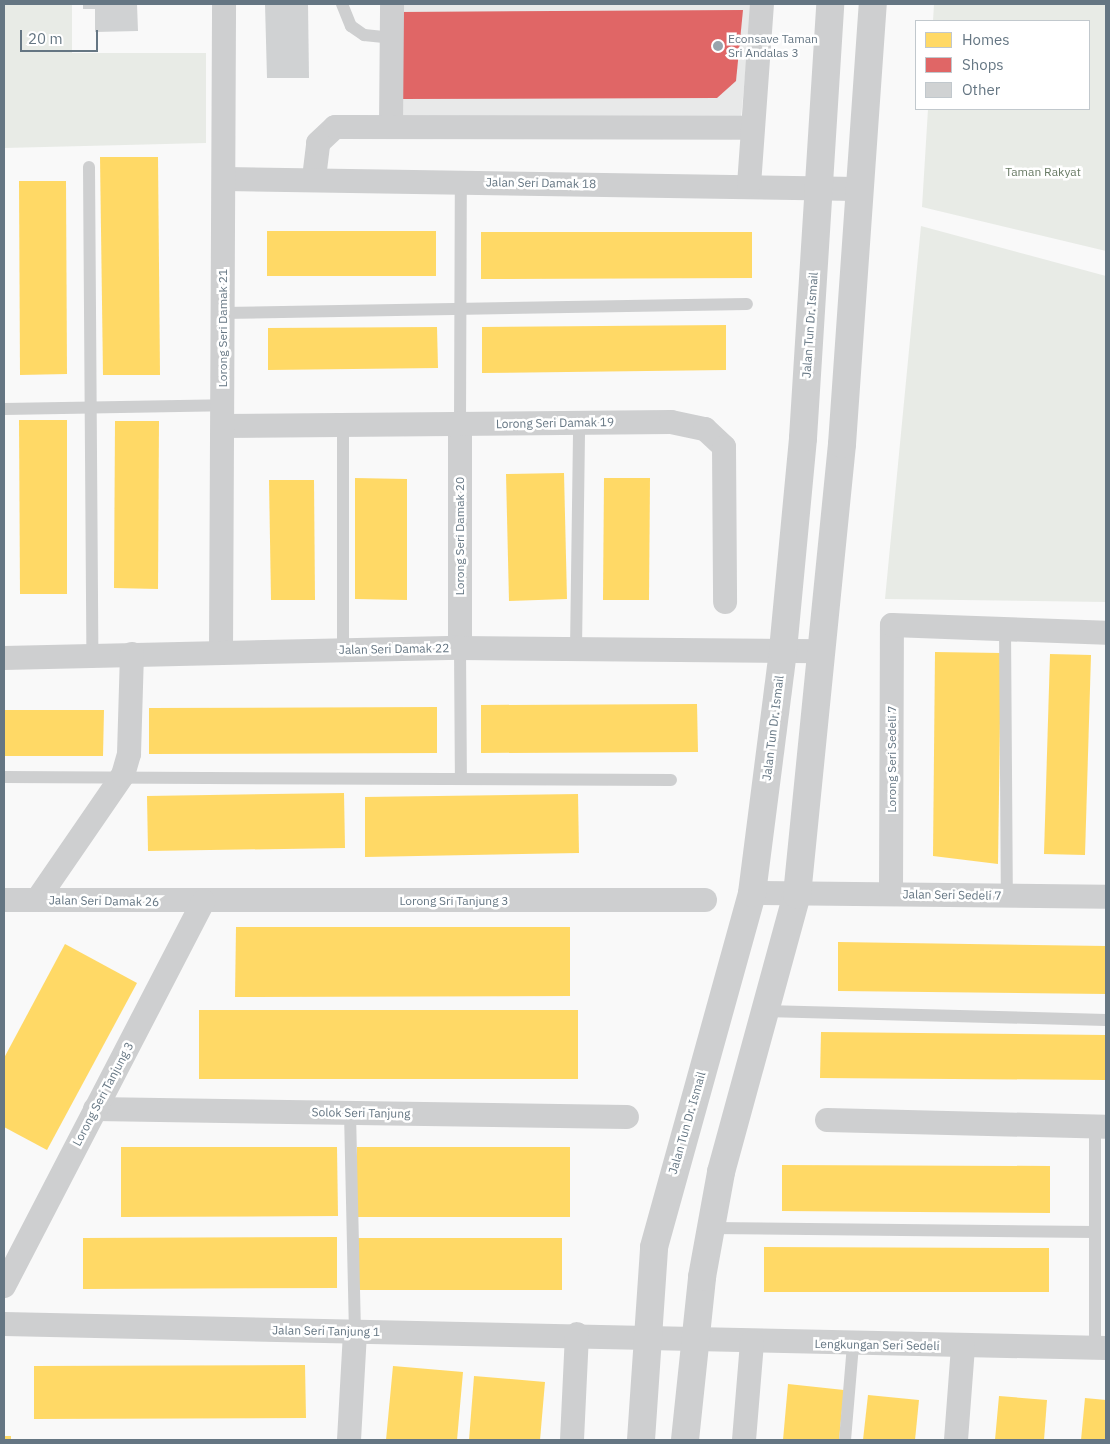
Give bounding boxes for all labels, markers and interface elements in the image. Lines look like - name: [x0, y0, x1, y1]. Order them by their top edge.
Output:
- scale bar: [22, 20, 100, 52]
- legend: [915, 20, 1090, 110]
- text: 20 m: [28, 29, 63, 48]
- text: Homes: [962, 30, 1010, 49]
- place label: Econsave Taman Sri Andalas 3: [728, 32, 818, 60]
- marker: Econsave Taman Sri Andalas 3: [712, 40, 724, 52]
- text: Shops: [962, 55, 1004, 74]
- text: Other: [962, 80, 1000, 99]
- park label: Taman Rakyat: [1005, 165, 1081, 179]
- street label: Jalan Seri Damak 18: [486, 175, 596, 191]
- street label: Lorong Seri Damak 21: [216, 269, 230, 387]
- street label: Jalan Tun Dr. Ismail: [799, 272, 821, 378]
- street label: Lorong Seri Damak 19: [496, 415, 614, 431]
- street label: Lorong Seri Damak 20: [453, 477, 467, 595]
- street label: Jalan Seri Damak 22: [339, 641, 449, 657]
- street label: Jalan Tun Dr. Ismail: [759, 675, 787, 781]
- street label: Lorong Seri Sedeli 7: [885, 706, 899, 812]
- street label: Jalan Seri Sedeli 7: [902, 887, 1002, 903]
- street label: Jalan Seri Damak 26: [49, 893, 159, 909]
- street label: Lorong Sri Tanjung 3: [399, 894, 509, 908]
- street label: Lorong Seri Tanjung 3: [69, 1040, 137, 1148]
- street label: Jalan Tun Dr. Ismail: [665, 1070, 709, 1176]
- street label: Solok Seri Tanjung: [311, 1105, 411, 1121]
- street label: Jalan Seri Tanjung 1: [272, 1323, 380, 1339]
- street label: Lengkungan Seri Sedeli: [814, 1337, 940, 1353]

